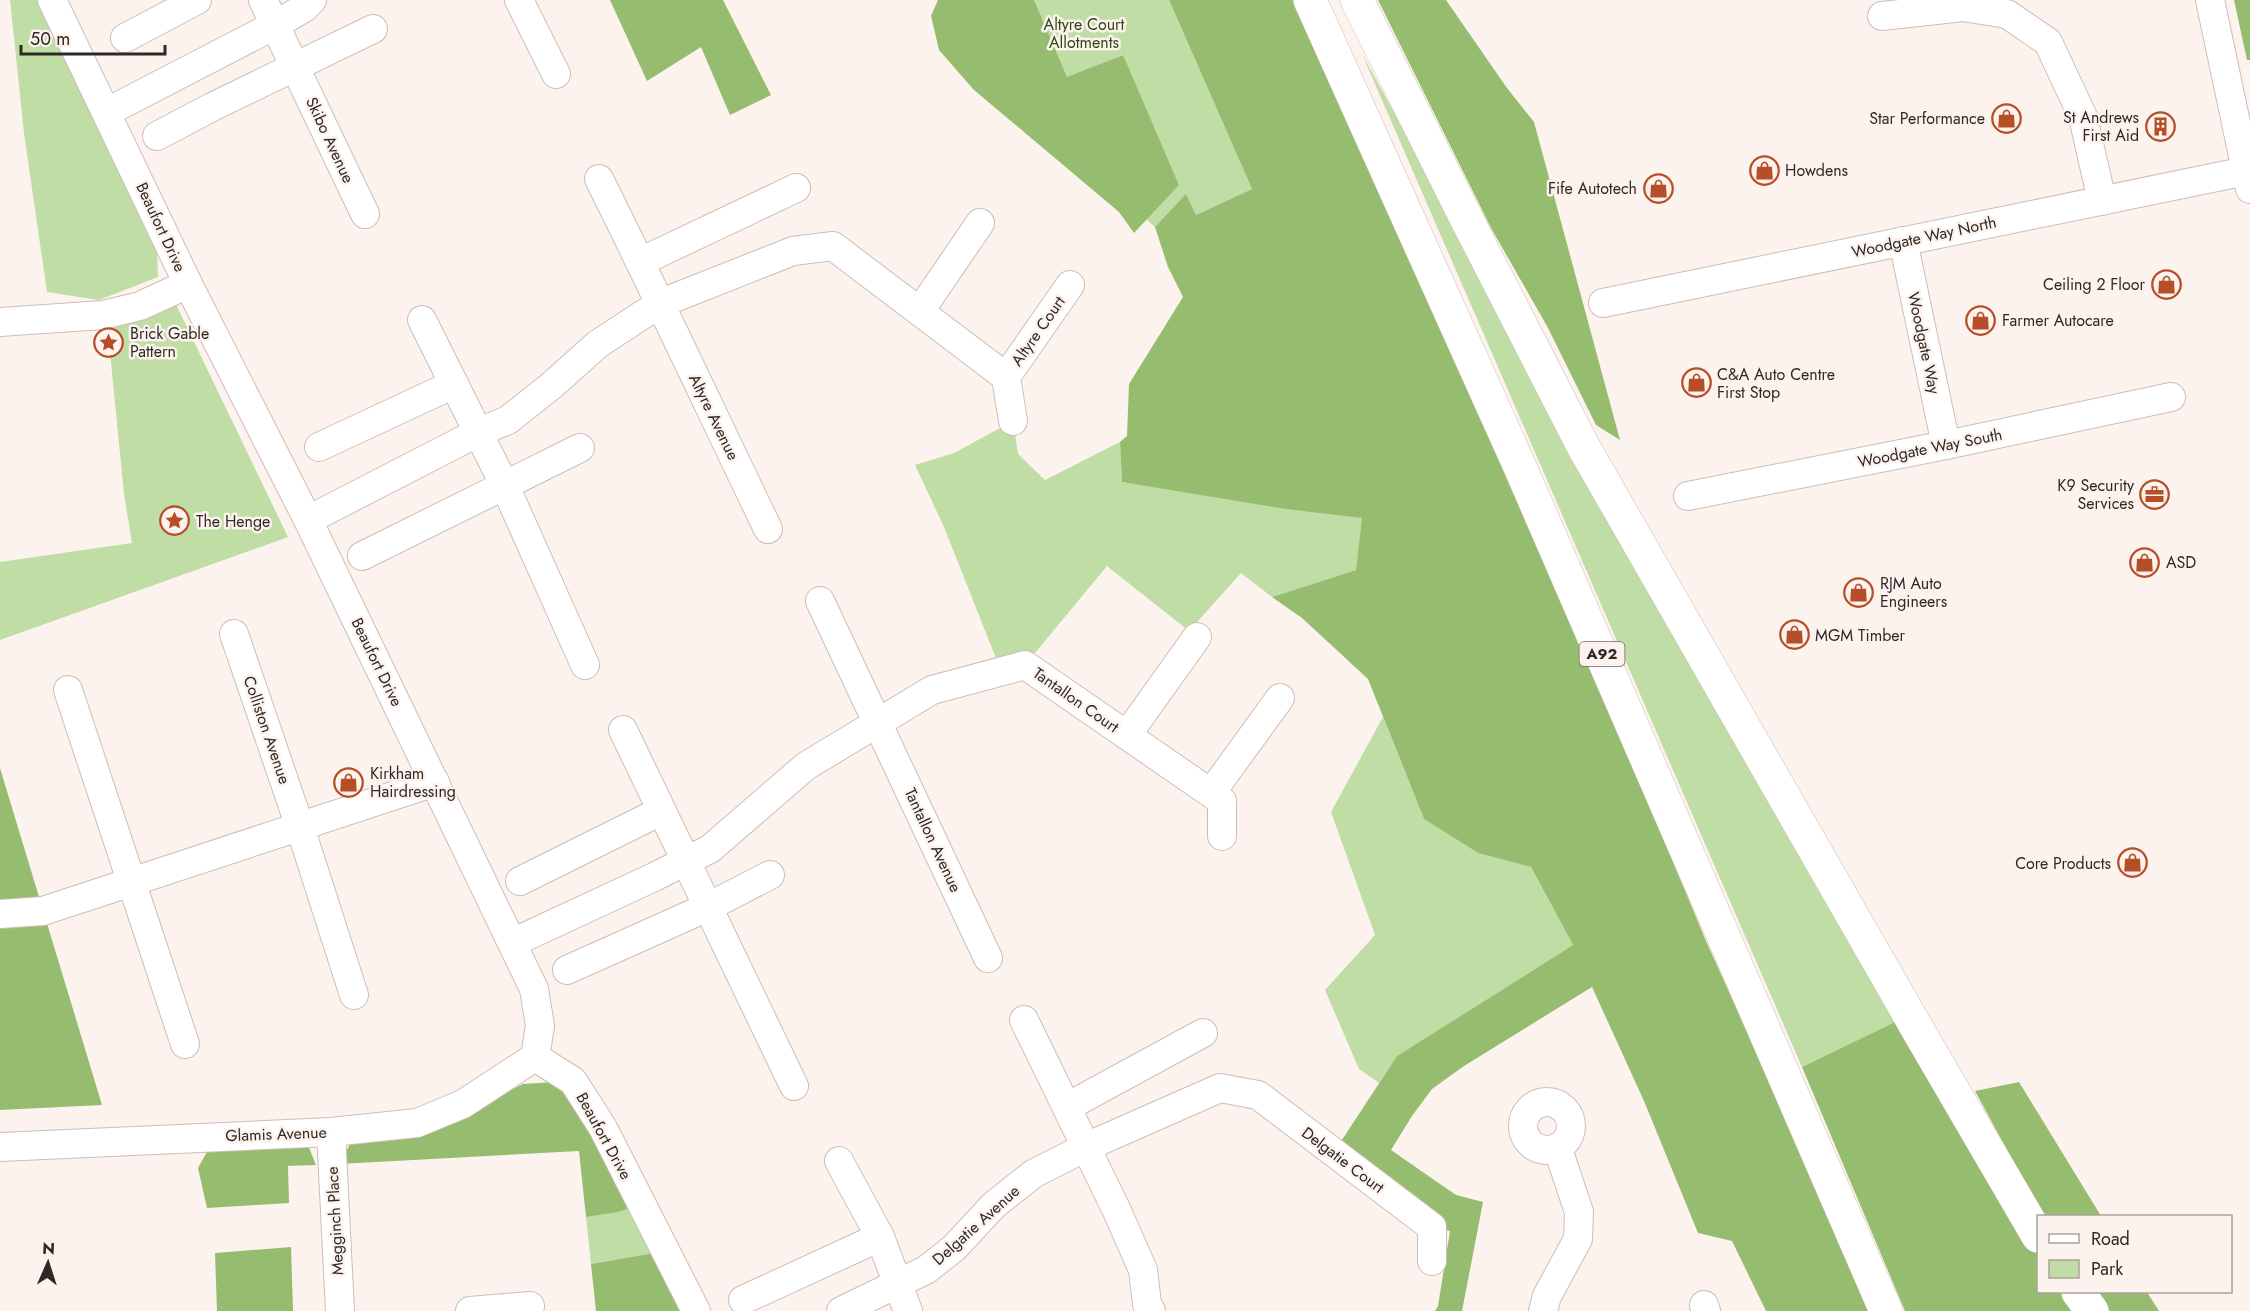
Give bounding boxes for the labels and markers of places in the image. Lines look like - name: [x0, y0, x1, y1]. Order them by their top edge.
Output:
- shop icon: Star Performance: [1990, 102, 2022, 134]
- place label: St Andrews First Aid: [2063, 106, 2139, 147]
- place label: Star Performance: [1869, 107, 1985, 130]
- building icon: St Andrews First Aid: [2144, 110, 2176, 142]
- shop icon: Howdens: [1748, 154, 1780, 186]
- place label: Howdens: [1785, 159, 1848, 182]
- shop icon: Fife Autotech: [1642, 172, 1674, 204]
- place label: Fife Autotech: [1548, 177, 1637, 200]
- shop icon: Ceiling 2 Floor: [2150, 268, 2182, 300]
- place label: Ceiling 2 Floor: [2043, 273, 2145, 296]
- shop icon: Farmer Autocare: [1965, 304, 1997, 336]
- place label: Farmer Autocare: [2002, 309, 2114, 332]
- place label: Brick Gable Pattern: [130, 322, 209, 363]
- place icon: Brick Gable Pattern: [93, 326, 125, 358]
- place label: C&A Auto Centre First Stop: [1717, 363, 1835, 404]
- shop icon: C&A Auto Centre First Stop: [1680, 367, 1712, 399]
- place label: K9 Security Services: [2057, 474, 2135, 515]
- office icon: K9 Security Services: [2139, 478, 2171, 510]
- place icon: The Henge: [159, 505, 191, 537]
- place label: The Henge: [196, 510, 270, 533]
- shop icon: ASD: [2129, 546, 2161, 578]
- place label: ASD: [2166, 551, 2196, 574]
- place label: RJM Auto Engineers: [1880, 572, 1947, 613]
- shop icon: RJM Auto Engineers: [1843, 576, 1875, 608]
- shop icon: MGM Timber: [1778, 619, 1810, 651]
- place label: MGM Timber: [1815, 624, 1906, 647]
- place label: Kirkham Hairdressing: [370, 762, 456, 803]
- shop icon: Kirkham Hairdressing: [333, 766, 365, 798]
- shop icon: Core Products: [2116, 847, 2148, 879]
- place label: Core Products: [2015, 852, 2111, 875]

